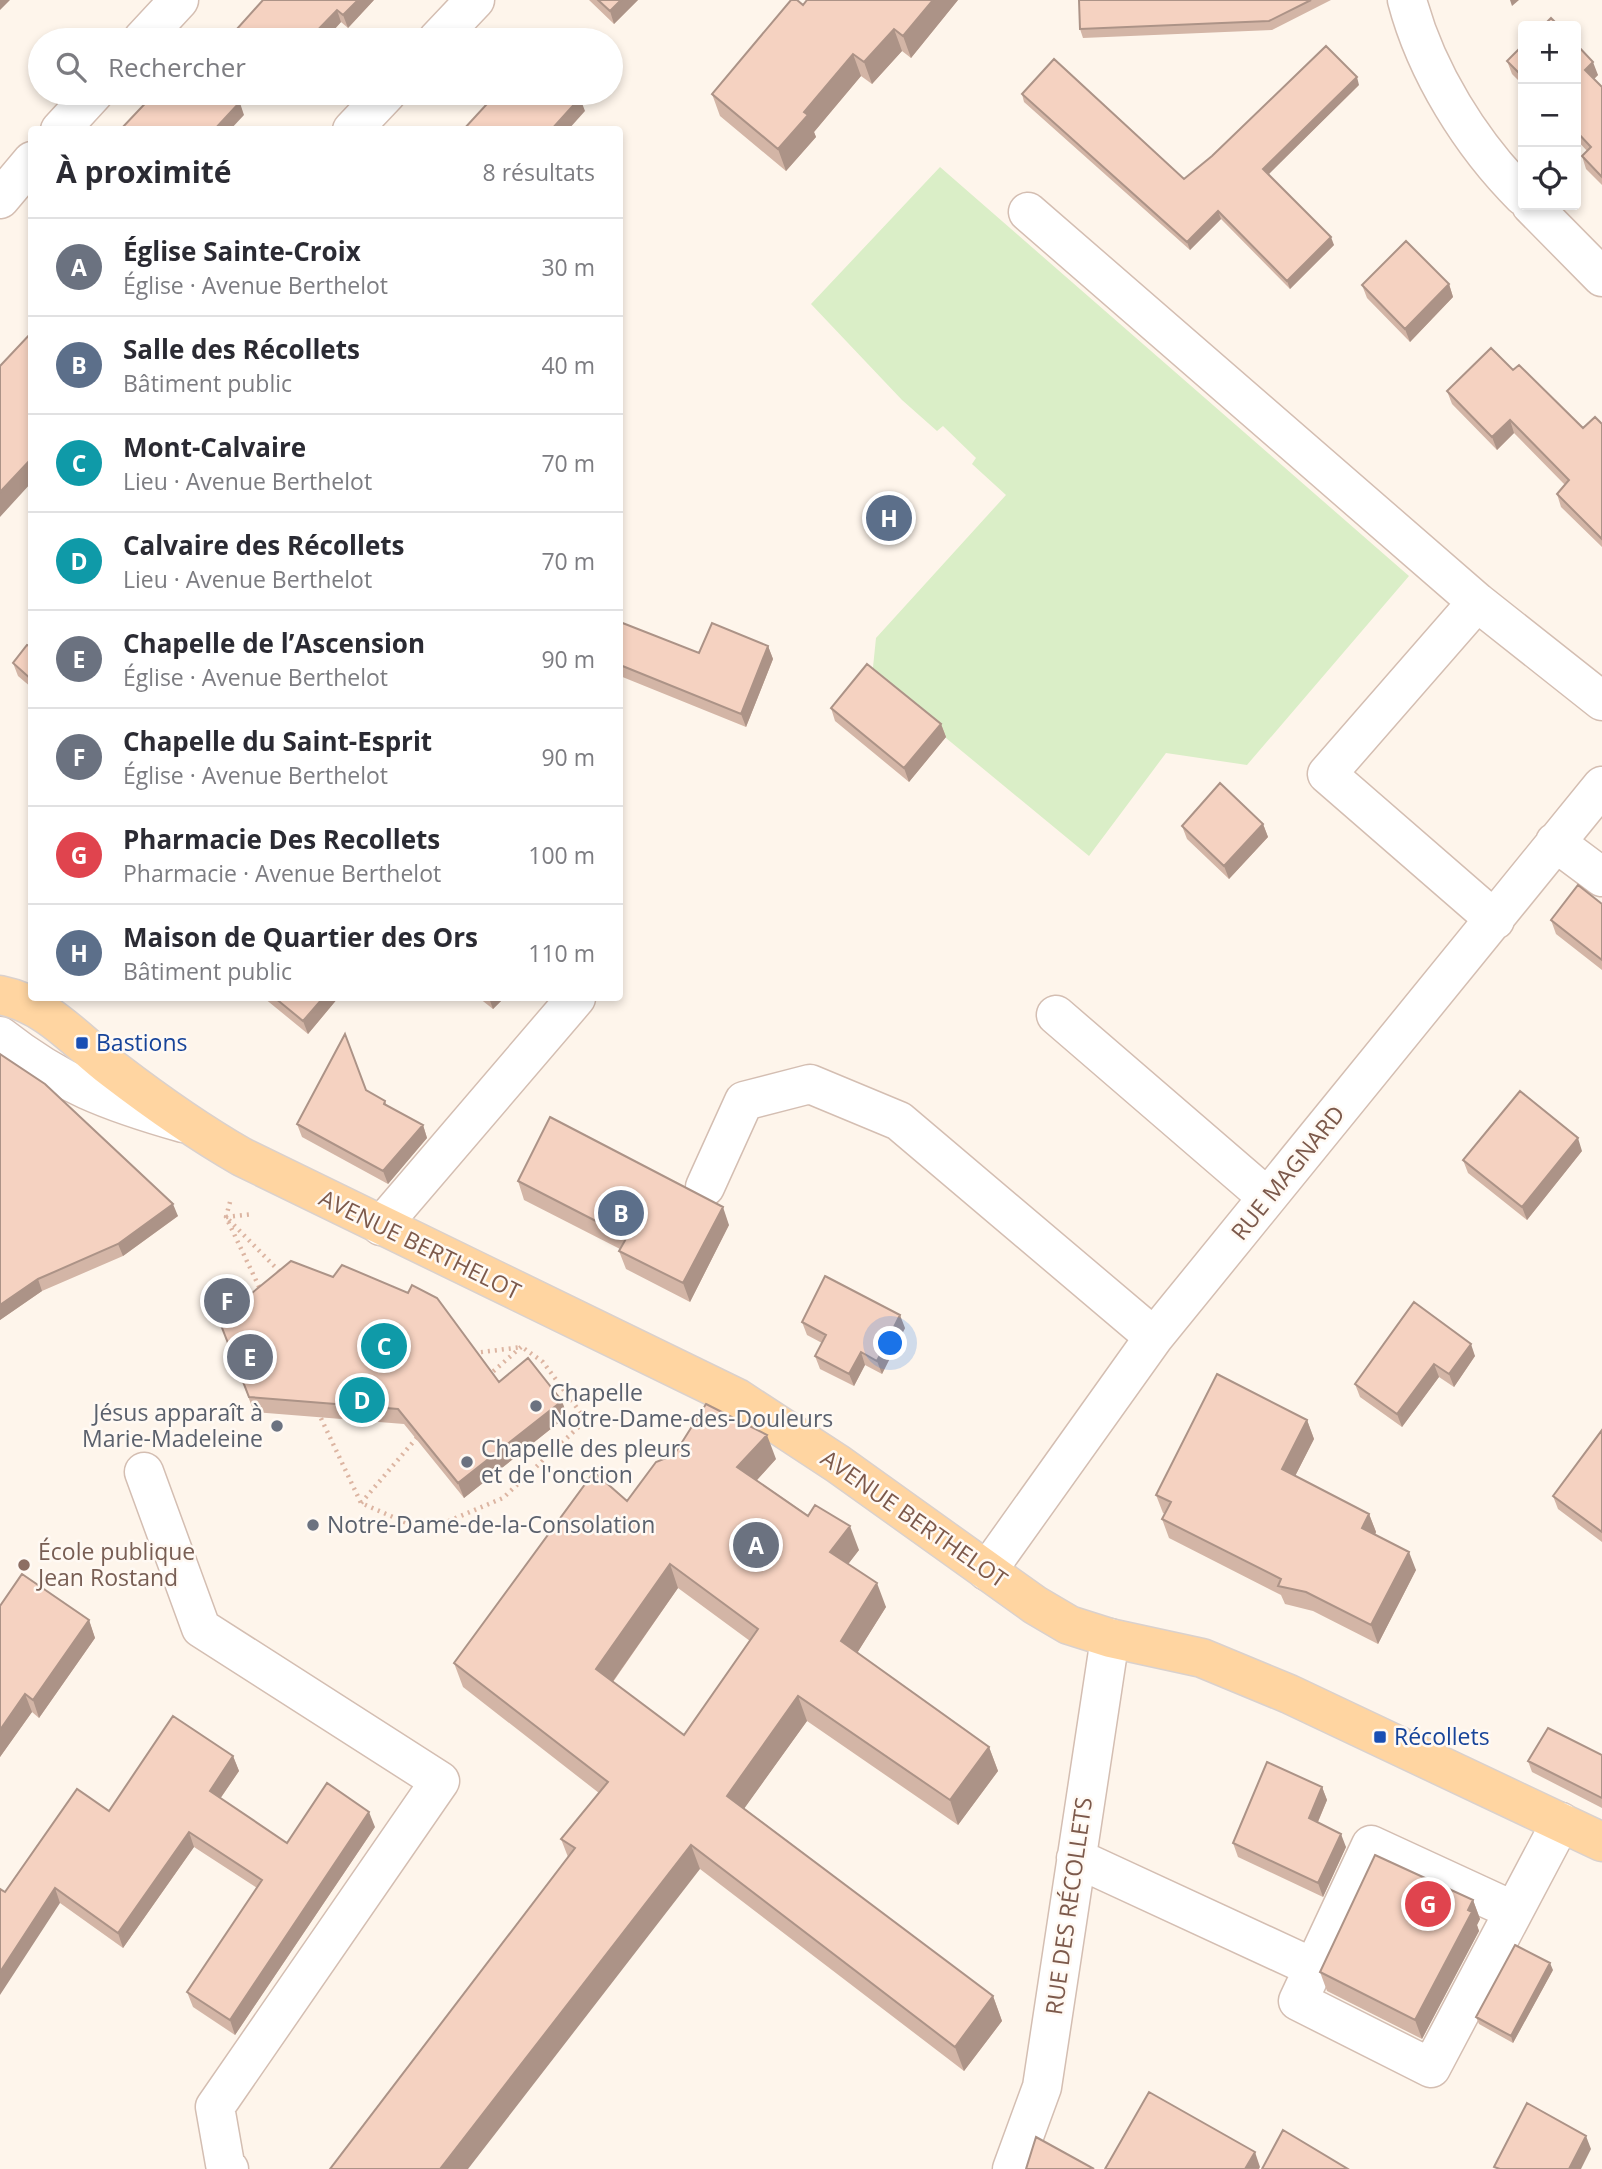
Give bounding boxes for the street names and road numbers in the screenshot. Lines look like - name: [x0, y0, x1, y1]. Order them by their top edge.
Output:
- street label: RUE MAGNARD: [1223, 1098, 1351, 1246]
- street label: AVENUE BERTHELOT: [314, 1181, 527, 1307]
- street label: AVENUE BERTHELOT: [815, 1442, 1014, 1595]
- street label: RUE DES RÉCOLLETS: [1037, 1795, 1099, 2017]

